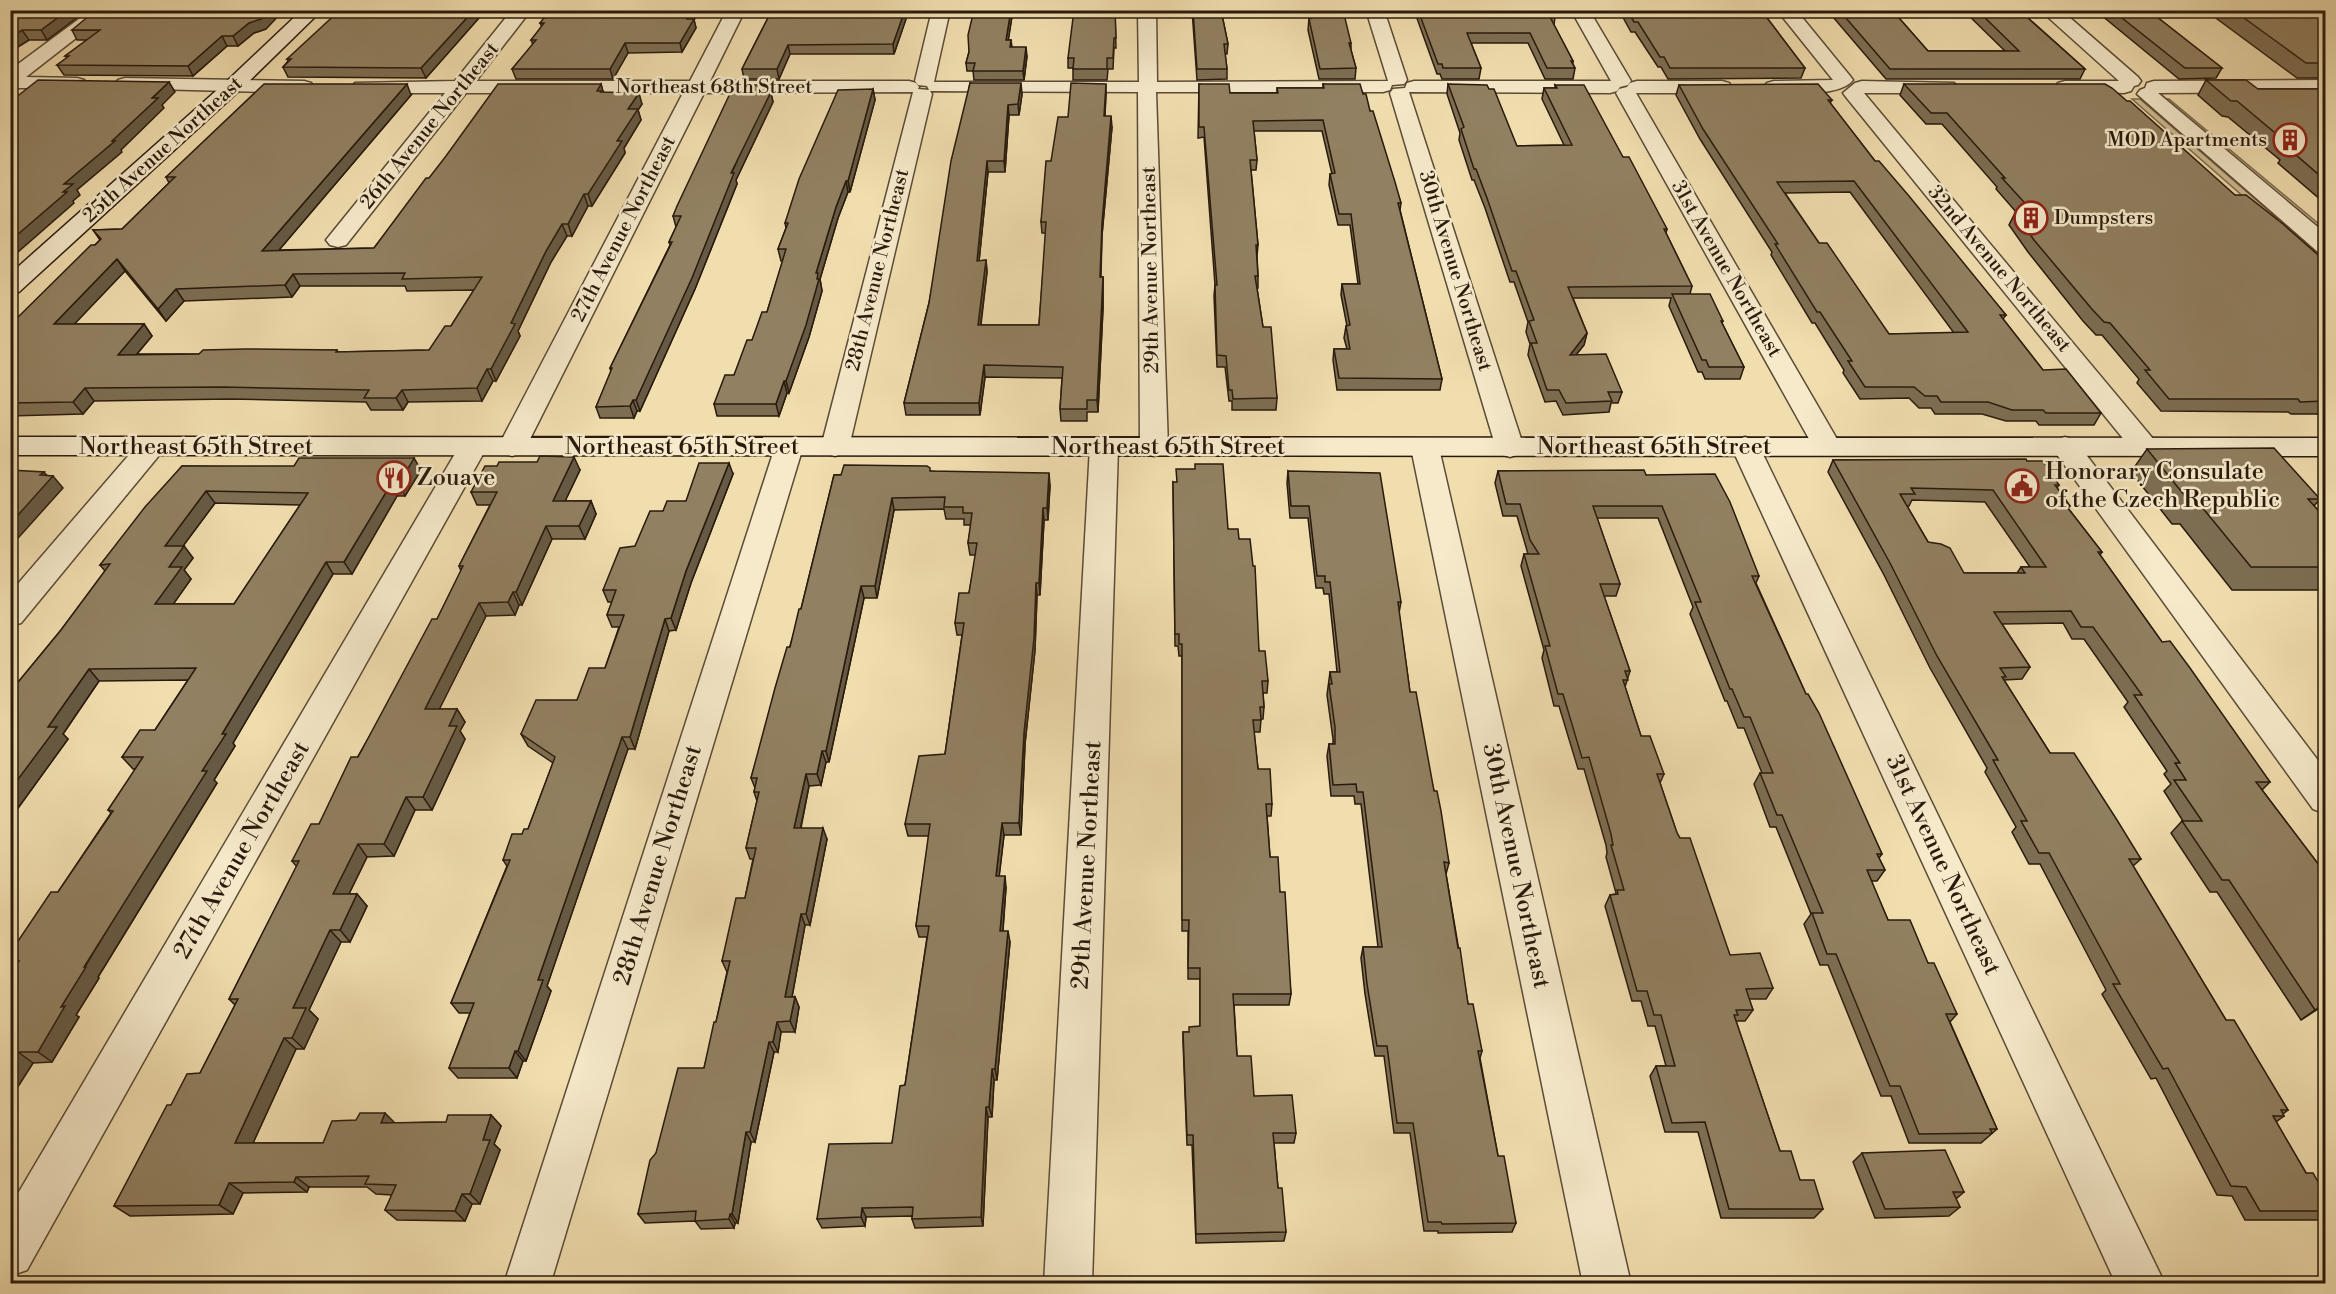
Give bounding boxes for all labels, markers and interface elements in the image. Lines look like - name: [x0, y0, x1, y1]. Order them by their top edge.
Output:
- street label: 26th Avenue Northeast: [355, 38, 505, 214]
- street label: 25th Avenue Northeast: [78, 72, 248, 228]
- street label: Northeast 68th Street: [616, 75, 812, 100]
- building icon: MOD Apartments: [2272, 122, 2308, 158]
- place label: MOD Apartments: [2107, 128, 2267, 153]
- street label: 27th Avenue Northeast: [566, 132, 682, 326]
- street label: 28th Avenue Northeast: [841, 166, 915, 374]
- street label: 29th Avenue Northeast: [1137, 166, 1165, 374]
- street label: 30th Avenue Northeast: [1413, 168, 1497, 374]
- street label: 31st Avenue Northeast: [1665, 176, 1787, 362]
- street label: 32nd Avenue Northeast: [1922, 180, 2076, 358]
- building icon: Dumpsters: [2013, 200, 2049, 236]
- place label: Dumpsters: [2054, 206, 2153, 231]
- street label: Northeast 65th Street: [79, 432, 314, 462]
- street label: Northeast 65th Street: [565, 432, 800, 462]
- street label: Northeast 65th Street: [1051, 432, 1286, 462]
- street label: Northeast 65th Street: [1537, 432, 1772, 462]
- place label: Honorary Consulate of the Czech Republic: [2045, 457, 2280, 515]
- restaurant icon: Zouave: [376, 460, 412, 496]
- place label: Zouave: [417, 463, 495, 493]
- public building icon: Honorary Consulate of the Czech Republic: [2004, 468, 2040, 504]
- street label: 27th Avenue Northeast: [167, 735, 317, 964]
- street label: 29th Avenue Northeast: [1066, 739, 1109, 990]
- street label: 28th Avenue Northeast: [607, 741, 709, 989]
- street label: 30th Avenue Northeast: [1475, 741, 1557, 992]
- street label: 31st Avenue Northeast: [1879, 750, 2007, 980]

